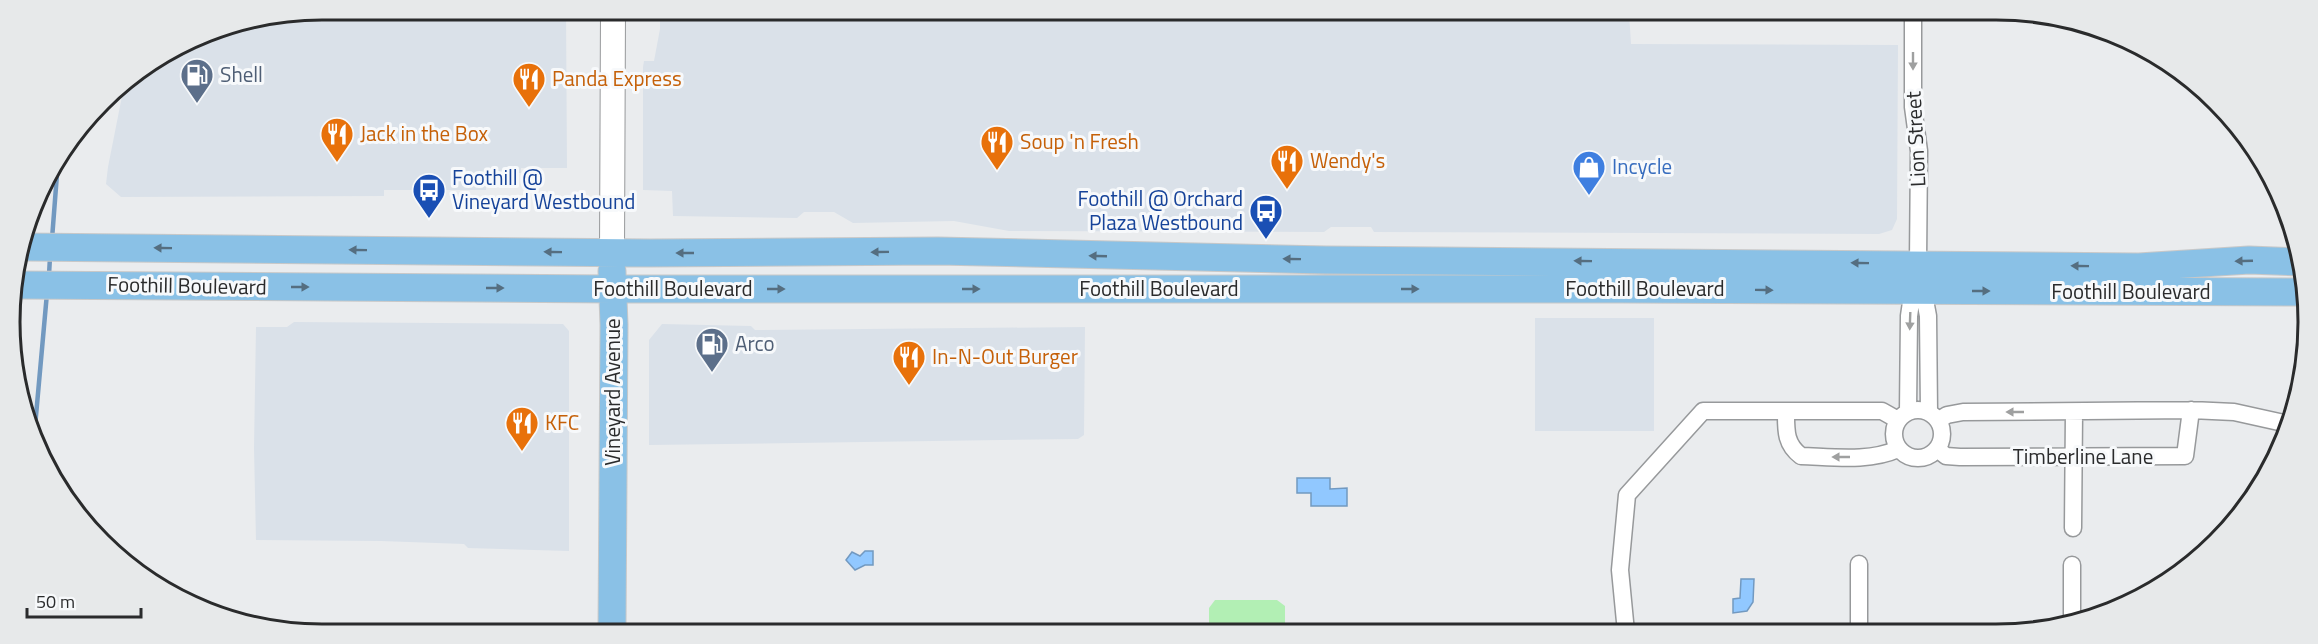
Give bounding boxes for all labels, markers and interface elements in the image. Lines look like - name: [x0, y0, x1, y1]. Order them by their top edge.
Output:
- one-way arrow: [1908, 51, 1918, 70]
- fuel station icon: Shell: [179, 57, 215, 104]
- place label: Shell: [220, 58, 263, 90]
- restaurant icon: Panda Express: [511, 61, 547, 108]
- place label: Panda Express: [552, 62, 682, 94]
- street label: Lion Street: [1896, 90, 1933, 188]
- restaurant icon: Jack in the Box: [319, 116, 355, 163]
- place label: Jack in the Box: [360, 117, 489, 149]
- restaurant icon: Soup 'n Fresh: [979, 124, 1015, 171]
- place label: Soup 'n Fresh: [1020, 125, 1139, 157]
- restaurant icon: Wendy's: [1269, 143, 1305, 190]
- place label: Wendy's: [1310, 144, 1385, 176]
- shop icon: Incycle: [1571, 149, 1607, 196]
- place label: Incycle: [1612, 150, 1672, 182]
- place label: Foothill @ Vineyard Westbound: [452, 161, 635, 217]
- bus stop icon: Foothill @ Vineyard Westbound: [411, 172, 447, 219]
- place label: Foothill @ Orchard Plaza Westbound: [1078, 182, 1243, 238]
- bus stop icon: Foothill @ Orchard Plaza Westbound: [1248, 193, 1284, 240]
- one-way arrow: [154, 244, 173, 253]
- one-way arrow: [349, 245, 368, 255]
- one-way arrow: [544, 247, 563, 257]
- one-way arrow: [870, 247, 889, 257]
- one-way arrow: [675, 248, 694, 258]
- one-way arrow: [1088, 251, 1107, 261]
- one-way arrow: [1283, 255, 1302, 264]
- one-way arrow: [1573, 256, 1592, 266]
- one-way arrow: [2235, 256, 2254, 266]
- one-way arrow: [1850, 258, 1869, 268]
- one-way arrow: [2071, 261, 2090, 271]
- street label: Foothill Boulevard: [107, 268, 267, 302]
- street label: Foothill Boulevard: [593, 272, 753, 304]
- street label: Foothill Boulevard: [1079, 272, 1239, 304]
- street label: Foothill Boulevard: [1565, 272, 1725, 304]
- street label: Foothill Boulevard: [2051, 275, 2211, 307]
- one-way arrow: [290, 282, 309, 292]
- one-way arrow: [485, 284, 504, 293]
- one-way arrow: [767, 284, 786, 294]
- one-way arrow: [1400, 284, 1419, 294]
- one-way arrow: [962, 285, 981, 294]
- one-way arrow: [1755, 285, 1774, 295]
- one-way arrow: [1972, 286, 1991, 296]
- one-way arrow: [1905, 312, 1914, 331]
- street label: Vineyard Avenue: [596, 318, 628, 466]
- fuel station icon: Arco: [694, 326, 730, 373]
- place label: Arco: [735, 327, 775, 359]
- restaurant icon: In-N-Out Burger: [891, 339, 927, 386]
- place label: In-N-Out Burger: [932, 340, 1078, 372]
- restaurant icon: KFC: [504, 405, 540, 452]
- place label: KFC: [545, 406, 579, 438]
- one-way arrow: [2006, 407, 2025, 417]
- street label: Timberline Lane: [2013, 440, 2153, 472]
- one-way arrow: [1832, 452, 1851, 462]
- scale bar: [27, 581, 141, 619]
- text: 50 m: [36, 588, 75, 615]

